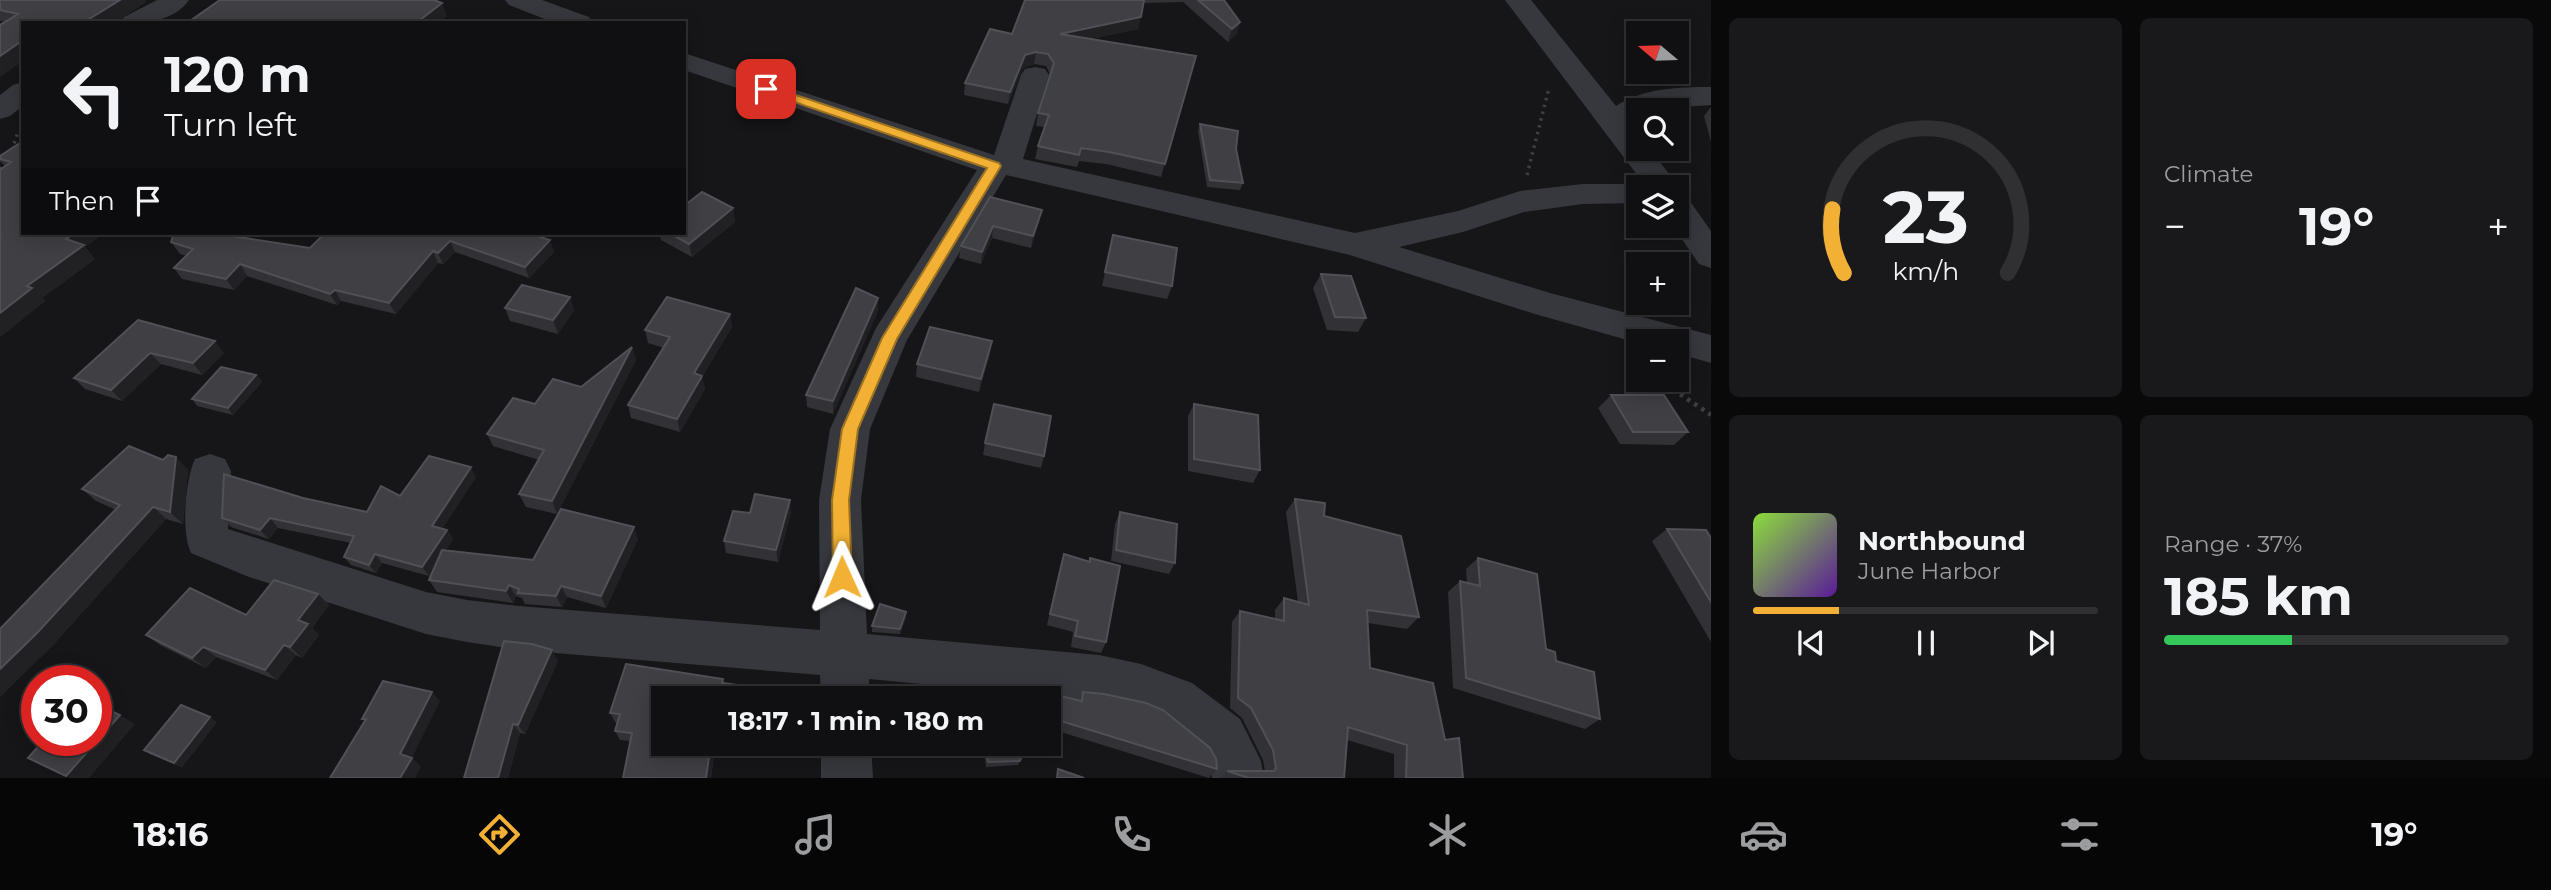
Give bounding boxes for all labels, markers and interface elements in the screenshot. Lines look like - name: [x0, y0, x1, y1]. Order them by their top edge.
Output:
- north arrow: [1626, 21, 1689, 84]
- map controls: [1626, 21, 1689, 392]
- text: 120 m: [164, 45, 311, 104]
- icon: left: [49, 49, 140, 140]
- pin: [736, 59, 796, 119]
- icon: arrive: [747, 70, 785, 108]
- button: search: [1626, 98, 1689, 161]
- text: Turn left: [164, 105, 298, 144]
- text: Climate: [2164, 160, 2253, 188]
- text: 23: [1882, 174, 1969, 262]
- button: layers: [1626, 175, 1689, 238]
- icon: arrive: [129, 182, 167, 220]
- text: Then: [49, 185, 115, 217]
- text: 19°: [2299, 195, 2374, 258]
- text: −: [2164, 203, 2186, 250]
- text: +: [2487, 203, 2509, 250]
- button: +: [1626, 252, 1689, 315]
- text: km/h: [1892, 256, 1959, 286]
- button: −: [1626, 329, 1689, 392]
- text: Northbound: [1858, 525, 2026, 557]
- text: Range · 37%: [2164, 530, 2302, 558]
- position arrow: [805, 540, 879, 614]
- text: June Harbor: [1858, 557, 2001, 585]
- text: 185 km: [2164, 565, 2353, 628]
- icon: previous: [1792, 624, 1830, 662]
- icon: pause: [1907, 624, 1945, 662]
- icon: next: [2022, 624, 2060, 662]
- speed limit sign: 30: [21, 665, 112, 756]
- text: 18:17 · 1 min · 180 m: [728, 705, 984, 737]
- icon: directions: [475, 810, 524, 859]
- icon: music: [791, 810, 840, 859]
- icon: phone: [1107, 810, 1156, 859]
- icon: climate: [1423, 810, 1472, 859]
- icon: car: [1739, 810, 1788, 859]
- icon: filters: [2055, 810, 2104, 859]
- text: 18:16: [133, 815, 208, 854]
- text: 19°: [2371, 815, 2417, 854]

